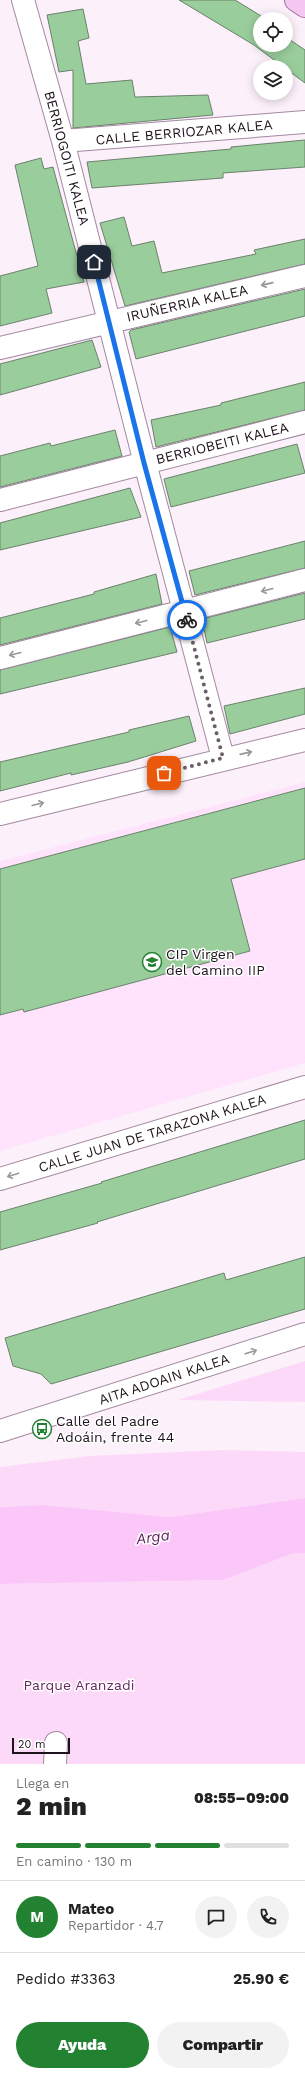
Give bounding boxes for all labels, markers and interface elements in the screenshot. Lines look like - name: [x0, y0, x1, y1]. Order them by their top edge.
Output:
- map controls: [253, 12, 293, 100]
- button: locate: [253, 12, 293, 52]
- button: layers: [253, 60, 293, 100]
- street label: BERRIOGOITI KALEA: [41, 89, 93, 227]
- street label: CALLE BERRIOZAR KALEA: [95, 116, 273, 148]
- pin: [77, 245, 111, 279]
- icon: home: [83, 251, 105, 273]
- street label: IRUÑERRIA KALEA: [125, 281, 249, 325]
- one-way arrow: [261, 281, 274, 289]
- street label: BERRIOBEITI KALEA: [154, 419, 290, 467]
- one-way arrow: [261, 586, 274, 594]
- courier: [167, 600, 207, 640]
- icon: bike: [176, 609, 198, 631]
- one-way arrow: [135, 619, 148, 626]
- one-way arrow: [9, 651, 22, 659]
- one-way arrow: [239, 749, 252, 757]
- pin: [147, 756, 181, 790]
- icon: bag: [153, 762, 175, 784]
- one-way arrow: [31, 800, 44, 808]
- place label: CIP Virgen del Camino IIP: [166, 946, 265, 978]
- school or university icon: CIP Virgen del Camino IIP: [141, 951, 163, 973]
- street label: CALLE JUAN DE TARAZONA KALEA: [36, 1091, 268, 1175]
- one-way arrow: [7, 1172, 20, 1179]
- one-way arrow: [244, 1348, 257, 1355]
- street label: AITA ADOAIN KALEA: [97, 1350, 231, 1408]
- place label: Calle del Padre Adoáin, frente 44: [56, 1413, 174, 1445]
- bus stop icon: Calle del Padre Adoáin, frente 44: [31, 1418, 53, 1440]
- water label: Arga: [134, 1526, 171, 1548]
- park label: Parque Aranzadi: [24, 1677, 134, 1693]
- scale bar: [12, 1736, 70, 1755]
- text: 20 m: [18, 1738, 46, 1751]
- text: Llega en: [16, 1776, 69, 1791]
- text: 08:55–09:00: [194, 1789, 289, 1807]
- text: 2 min: [16, 1791, 87, 1821]
- text: En camino · 130 m: [16, 1854, 132, 1869]
- button: chat: [195, 1896, 237, 1938]
- button: phone: [247, 1896, 289, 1938]
- text: Mateo: [68, 1900, 114, 1918]
- text: M: [30, 1908, 44, 1926]
- text: Repartidor · 4.7: [68, 1918, 163, 1933]
- text: Pedido #3363: [16, 1970, 116, 1988]
- text: 25.90 €: [233, 1970, 289, 1988]
- button: Ayuda: [16, 2022, 149, 2068]
- button: Compartir: [157, 2022, 289, 2068]

